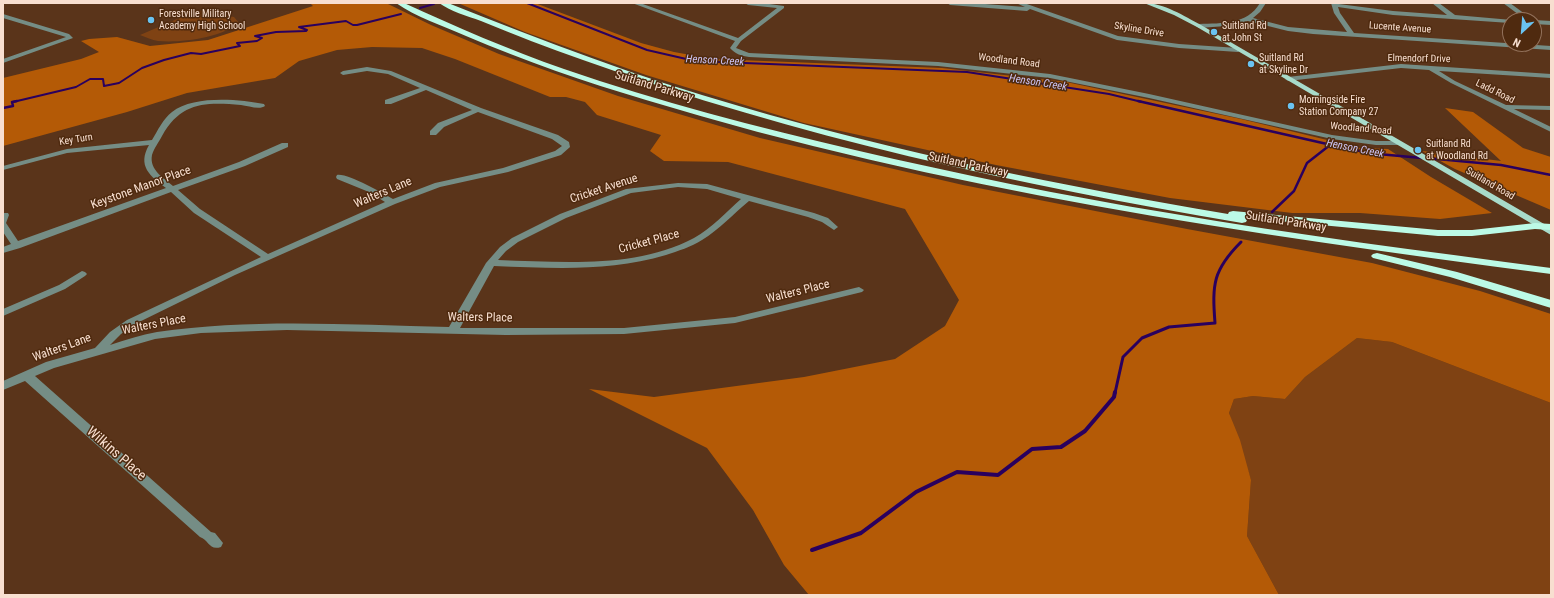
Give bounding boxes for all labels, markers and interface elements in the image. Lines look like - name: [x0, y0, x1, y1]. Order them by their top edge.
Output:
- place label: Forestville Military Academy High School: [159, 8, 245, 32]
- north arrow: [1502, 12, 1542, 52]
- marker: Forestville Military Academy High School: [146, 15, 156, 25]
- street label: Skyline Drive: [1113, 20, 1165, 40]
- place label: Suitland Rd at John St: [1222, 20, 1267, 44]
- street label: Lucente Avenue: [1369, 20, 1431, 36]
- marker: Suitland Rd at John St: [1209, 27, 1219, 37]
- text: N: [1511, 35, 1523, 50]
- street label: Woodland Road: [978, 51, 1040, 71]
- place label: Suitland Rd at Skyline Dr: [1259, 52, 1308, 76]
- street label: Elmendorf Drive: [1387, 52, 1451, 66]
- water label: Henson Creek: [685, 53, 745, 69]
- marker: Suitland Rd at Skyline Dr: [1246, 59, 1256, 69]
- street label: Suitland Parkway: [613, 68, 695, 106]
- water label: Henson Creek: [1008, 72, 1068, 94]
- street label: Ladd Road: [1474, 77, 1516, 107]
- place label: Morningside Fire Station Company 27: [1299, 94, 1378, 118]
- marker: Morningside Fire Station Company 27: [1286, 101, 1296, 111]
- street label: Woodland Road: [1330, 120, 1392, 138]
- street label: Key Turn: [58, 131, 94, 149]
- water label: Henson Creek: [1325, 137, 1385, 161]
- place label: Suitland Rd at Woodland Rd: [1426, 138, 1488, 162]
- marker: Suitland Rd at Woodland Rd: [1413, 145, 1423, 155]
- street label: Suitland Parkway: [927, 150, 1009, 180]
- street label: Keystone Manor Place: [89, 163, 193, 213]
- street label: Suitland Road: [1463, 165, 1517, 203]
- street label: Cricket Avenue: [568, 171, 640, 207]
- street label: Walters Lane: [352, 174, 414, 212]
- street label: Suitland Parkway: [1245, 209, 1327, 235]
- street label: Cricket Place: [617, 227, 681, 257]
- street label: Walters Place: [765, 277, 831, 307]
- street label: Walters Place: [447, 310, 513, 326]
- street label: Walters Place: [121, 312, 187, 338]
- street label: Walters Lane: [31, 331, 93, 365]
- street label: Wilkins Place: [83, 423, 149, 485]

